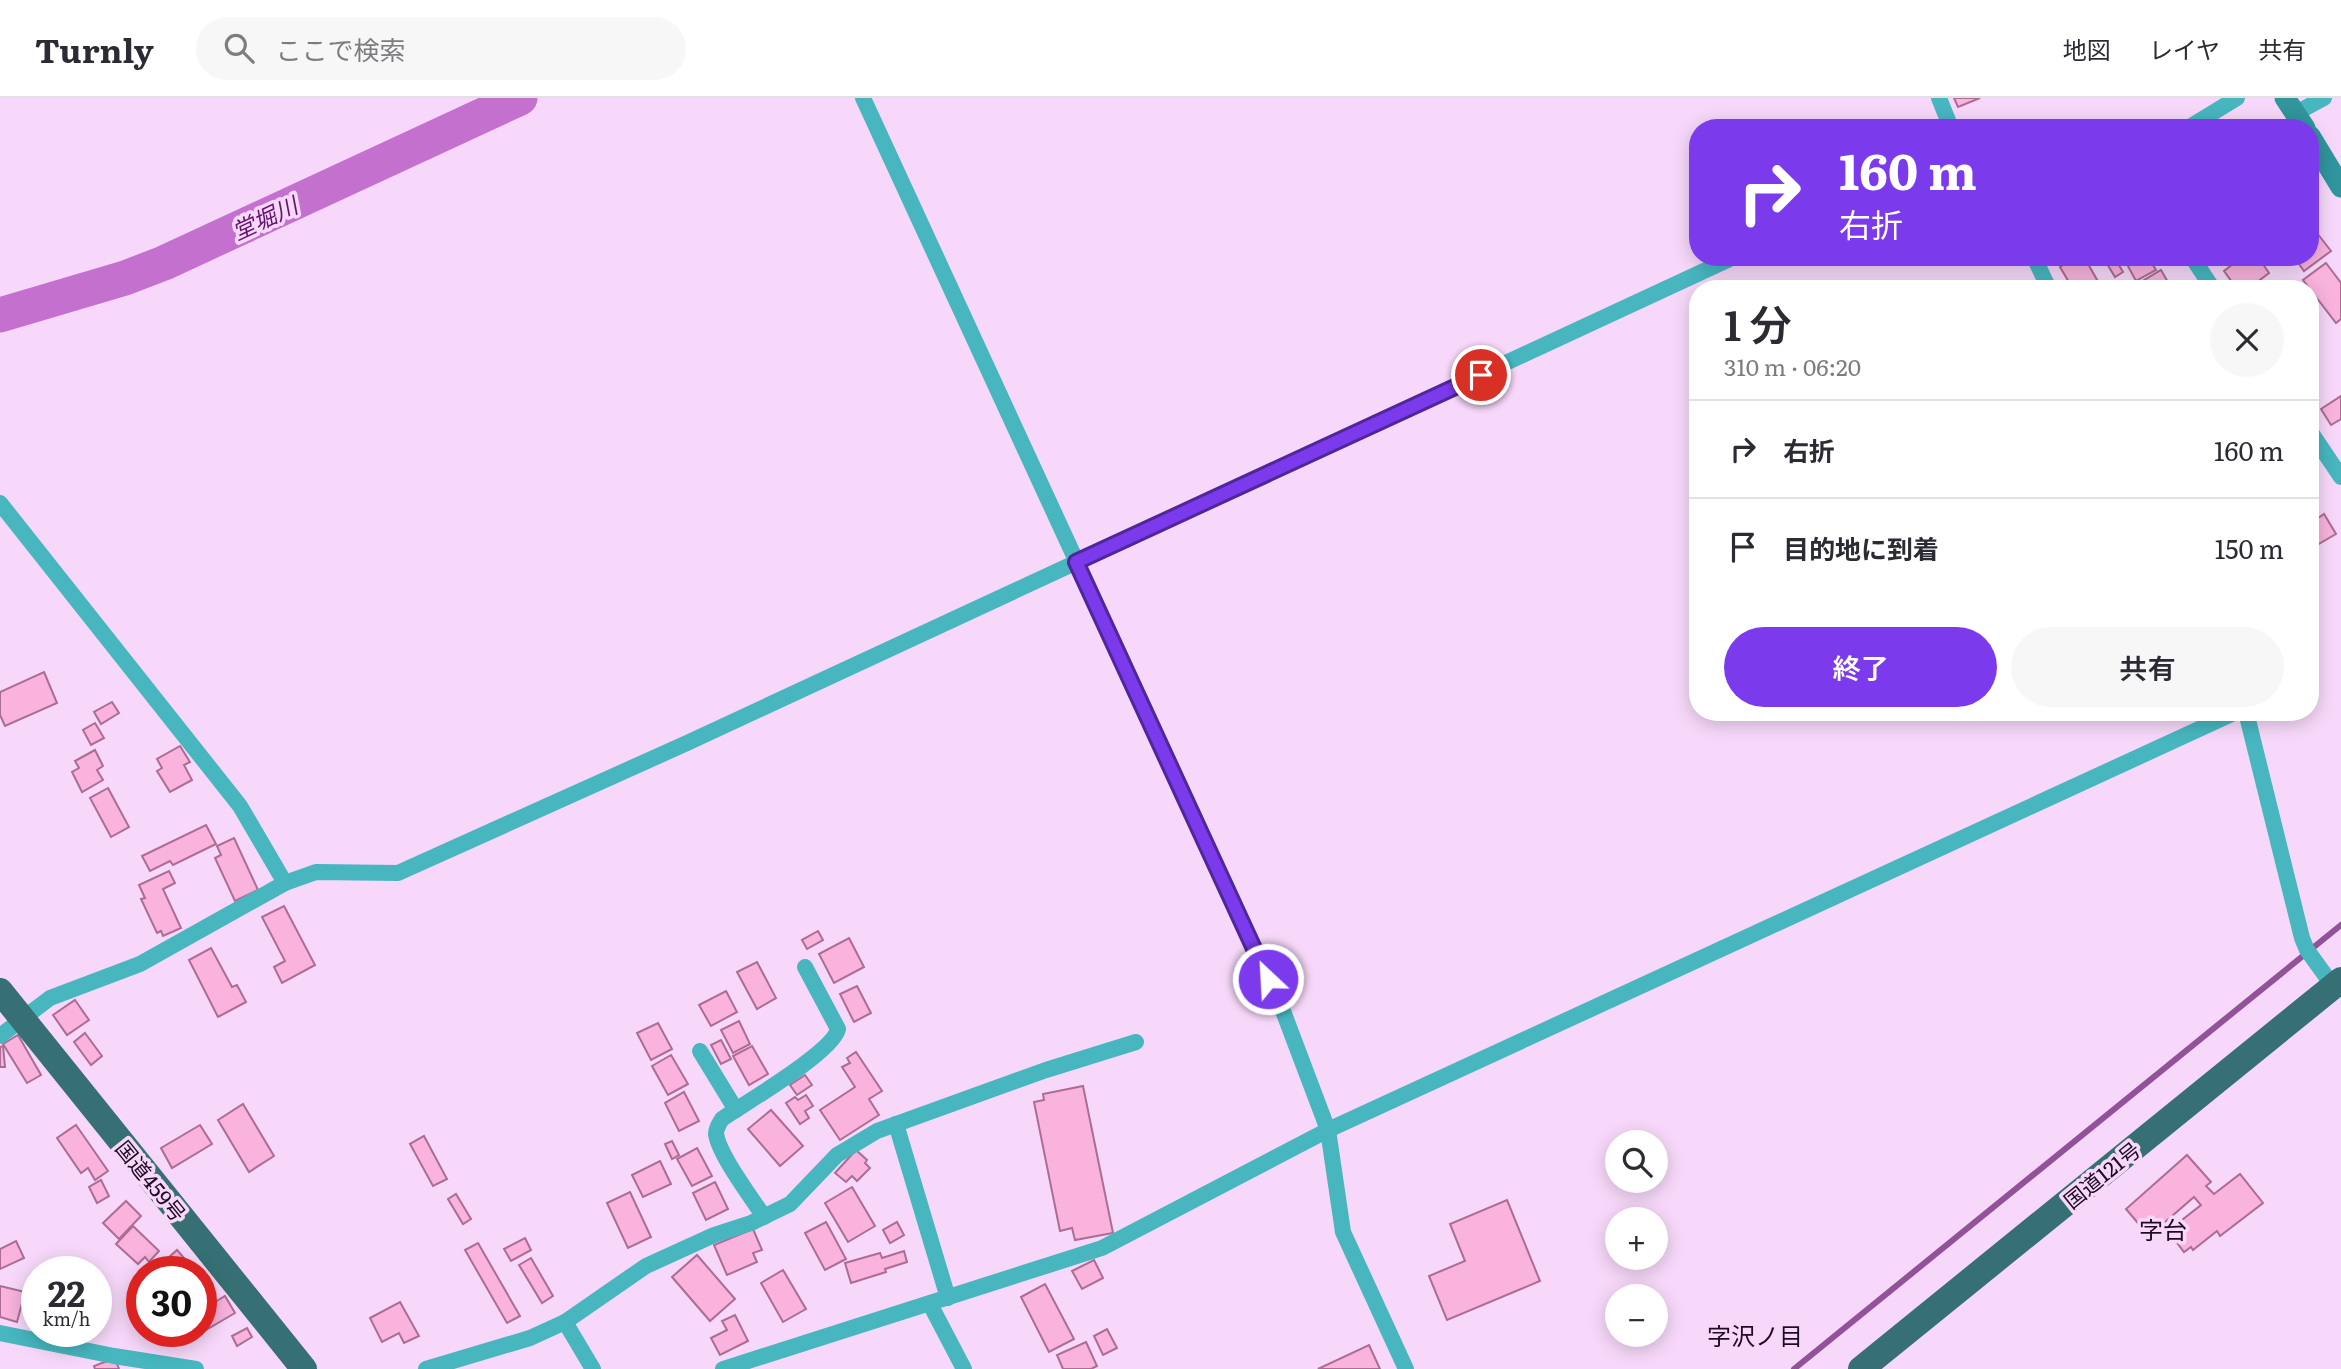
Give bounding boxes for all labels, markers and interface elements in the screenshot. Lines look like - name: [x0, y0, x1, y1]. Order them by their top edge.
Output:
- search box: [196, 17, 686, 80]
- text: Turnly: [35, 24, 154, 73]
- icon: search: [220, 29, 258, 67]
- text: ここで検索: [276, 29, 406, 68]
- text: 地図: [2063, 31, 2111, 66]
- text: レイヤ: [2149, 31, 2220, 66]
- text: 共有: [2258, 31, 2306, 66]
- text: 160 m: [1839, 132, 1977, 205]
- icon: right: [1724, 147, 1815, 238]
- water label: 堂堀川: [226, 186, 305, 247]
- text: 右折: [1839, 199, 1903, 247]
- text: 1 分: [1724, 292, 1792, 354]
- button: close: [2210, 303, 2284, 377]
- pin: [1451, 345, 1511, 405]
- text: 310 m · 06:20: [1724, 349, 1861, 383]
- icon: arrive: [1462, 356, 1500, 394]
- icon: right: [1724, 430, 1762, 468]
- text: 右折: [1783, 430, 1835, 469]
- text: 160 m: [2214, 430, 2284, 469]
- icon: arrive: [1724, 528, 1762, 566]
- text: 目的地に到着: [1783, 528, 1939, 567]
- text: 150 m: [2215, 528, 2284, 567]
- button: 終了: [1724, 627, 1997, 707]
- button: 共有: [2011, 627, 2284, 707]
- position arrow: [1231, 942, 1305, 1016]
- map controls: [1605, 1130, 1668, 1347]
- button: search: [1605, 1130, 1668, 1193]
- street label: 国道459号: [110, 1133, 194, 1227]
- street label: 国道121号: [2056, 1133, 2146, 1215]
- button: +: [1605, 1207, 1668, 1270]
- district label: 字台: [2139, 1211, 2187, 1246]
- speed limit sign: 30: [126, 1256, 217, 1347]
- text: 22: [48, 1266, 85, 1318]
- button: −: [1605, 1284, 1668, 1347]
- text: km/h: [43, 1305, 90, 1332]
- district label: 字沢ノ目: [1707, 1317, 1803, 1352]

